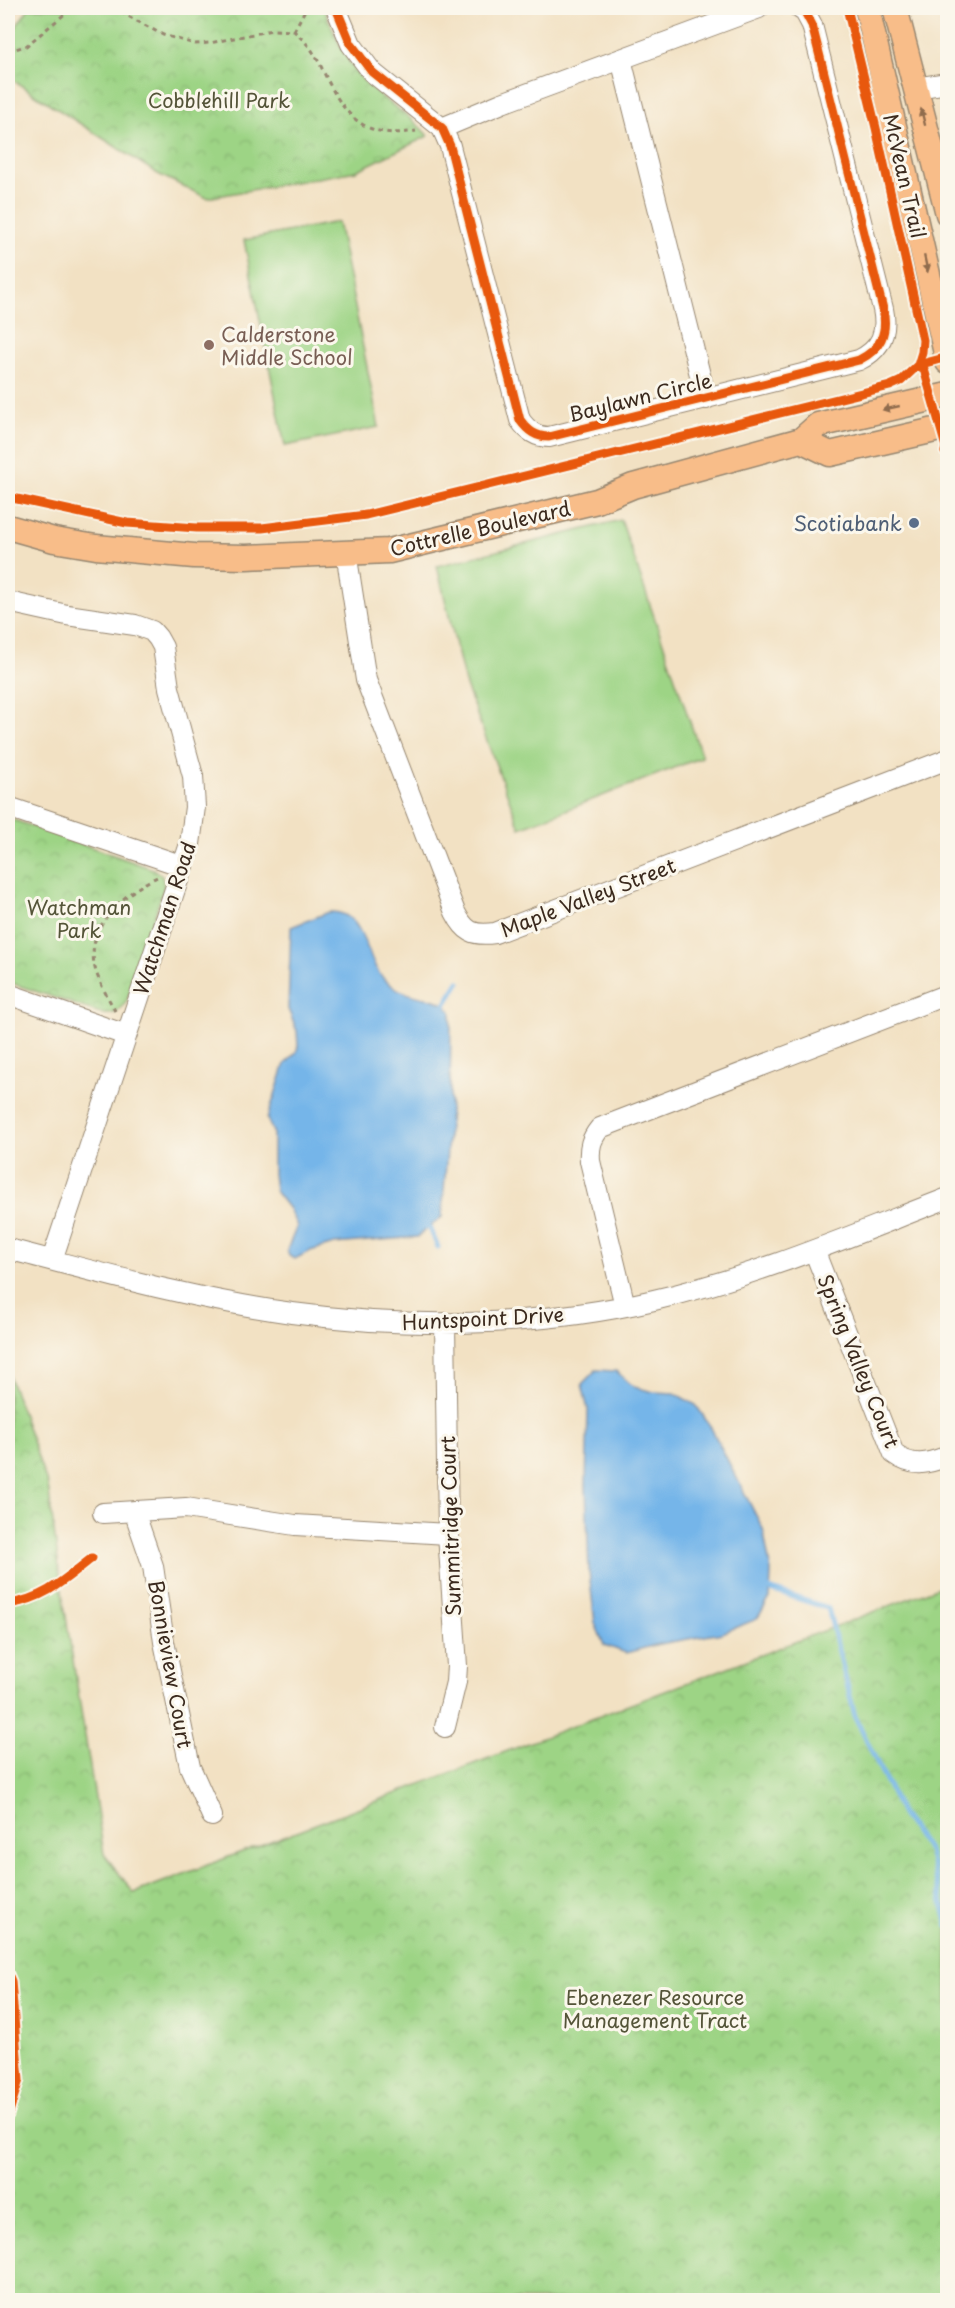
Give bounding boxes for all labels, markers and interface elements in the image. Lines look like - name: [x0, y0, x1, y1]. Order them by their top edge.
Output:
- park label: Cobblehill Park: [148, 85, 290, 115]
- one-way arrow: [917, 108, 927, 126]
- street label: McVean Trail: [876, 111, 934, 241]
- one-way arrow: [922, 255, 931, 274]
- place label: Calderstone Middle School: [221, 319, 353, 372]
- marker: Calderstone Middle School: [202, 338, 216, 352]
- street label: Baylawn Circle: [565, 365, 715, 429]
- one-way arrow: [881, 404, 900, 413]
- street label: Cottrelle Boulevard: [387, 493, 573, 563]
- place label: Scotiabank: [793, 508, 902, 538]
- marker: Scotiabank: [907, 516, 921, 530]
- street label: Watchman Road: [125, 837, 203, 999]
- street label: Maple Valley Street: [496, 850, 680, 944]
- park label: Watchman Park: [27, 892, 131, 945]
- street label: Spring Valley Court: [810, 1270, 908, 1452]
- street label: Huntspoint Drive: [401, 1299, 565, 1337]
- street label: Summitridge Court: [432, 1435, 468, 1617]
- street label: Bonnieview Court: [141, 1578, 201, 1750]
- park label: Ebenezer Resource Management Tract: [563, 1982, 747, 2035]

